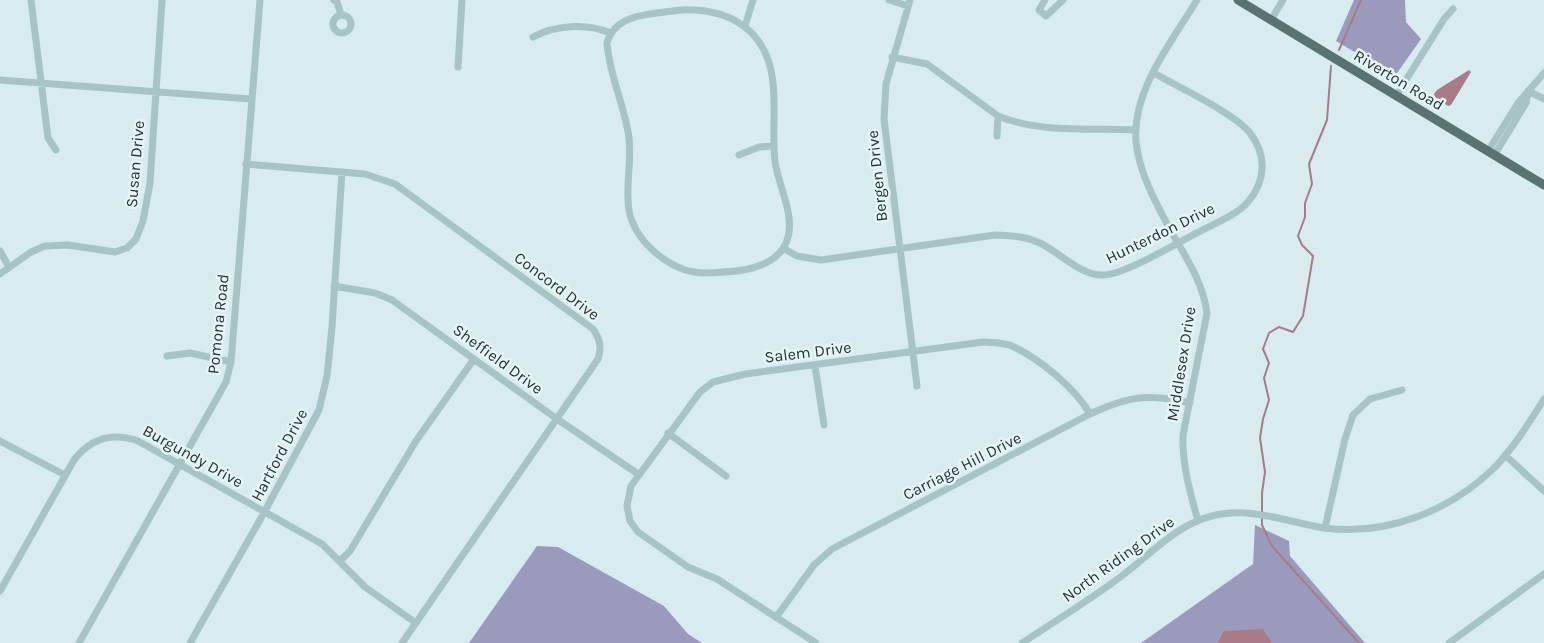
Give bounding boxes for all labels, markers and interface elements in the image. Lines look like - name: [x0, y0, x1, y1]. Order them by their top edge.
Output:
- street label: Riverton Road: [1351, 46, 1447, 114]
- street label: Susan Drive: [122, 120, 148, 208]
- street label: Bergen Drive: [863, 129, 891, 223]
- street label: Hunterdon Drive: [1102, 198, 1218, 268]
- street label: Concord Drive: [511, 248, 603, 324]
- street label: Pomona Road: [203, 273, 233, 375]
- street label: Middlesex Drive: [1163, 305, 1199, 423]
- street label: Sheffield Drive: [449, 320, 547, 398]
- street label: Salem Drive: [764, 337, 852, 367]
- street label: Hartford Drive: [247, 406, 311, 504]
- street label: Burgundy Drive: [140, 421, 246, 491]
- street label: Carriage Hill Drive: [900, 428, 1024, 504]
- street label: North Riding Drive: [1058, 512, 1178, 606]

